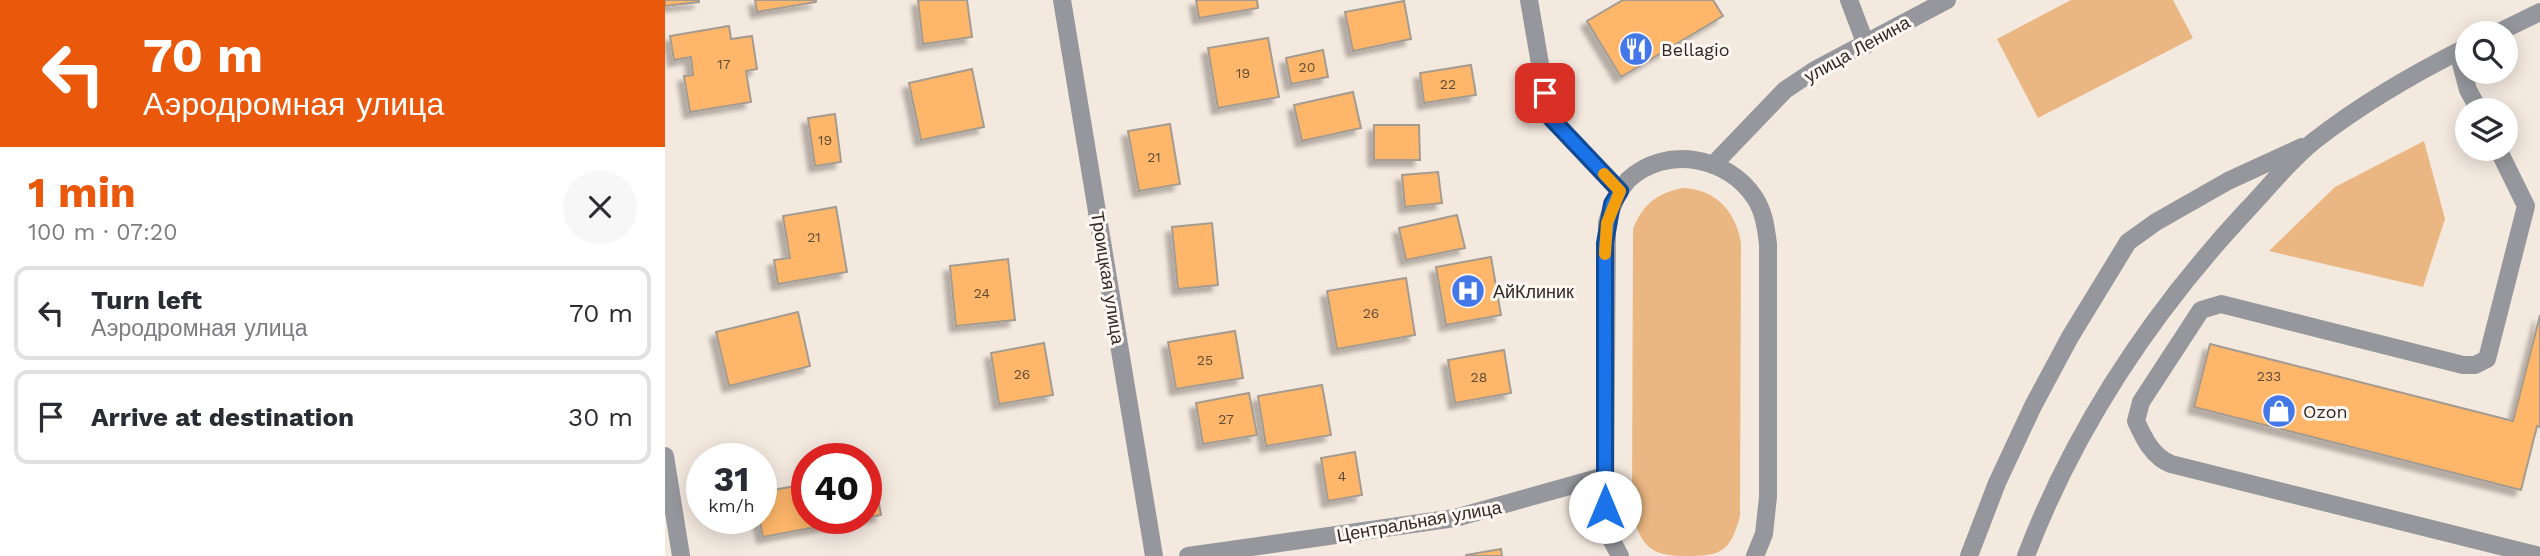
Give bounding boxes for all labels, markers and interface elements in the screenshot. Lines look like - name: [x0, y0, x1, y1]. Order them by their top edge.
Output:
- street label: улица Ленина: [1801, 11, 1914, 87]
- map controls: [2455, 21, 2518, 161]
- button: search: [2455, 21, 2518, 84]
- text: 70 m: [143, 26, 263, 84]
- icon: left: [28, 28, 119, 119]
- restaurant icon: Bellagio: [1617, 30, 1655, 68]
- place label: Bellagio: [1661, 39, 1730, 60]
- house number: 17: [717, 56, 731, 72]
- house number: 20: [1299, 59, 1315, 75]
- pin: [1515, 63, 1575, 123]
- house number: 19: [1236, 65, 1250, 81]
- icon: arrive: [1526, 74, 1564, 112]
- house number: 22: [1440, 76, 1456, 92]
- text: Аэродромная улица: [143, 85, 444, 123]
- button: layers: [2455, 98, 2518, 161]
- house number: 19: [818, 132, 832, 148]
- house number: 21: [1147, 149, 1161, 165]
- text: 1 min: [28, 168, 136, 217]
- button: close: [563, 170, 637, 244]
- street label: Троицкая улица: [1087, 210, 1129, 347]
- text: 100 m · 07:20: [28, 219, 178, 246]
- house number: 21: [807, 229, 821, 245]
- hospital icon: АйКлиник: [1449, 272, 1487, 310]
- place label: АйКлиник: [1493, 281, 1574, 302]
- text: Turn left: [91, 285, 202, 315]
- house number: 24: [974, 285, 990, 301]
- icon: left: [32, 294, 70, 332]
- text: 70 m: [569, 298, 633, 328]
- house number: 26: [1363, 305, 1379, 321]
- text: Аэродромная улица: [91, 315, 308, 342]
- house number: 25: [1197, 352, 1213, 368]
- house number: 26: [1014, 366, 1030, 382]
- house number: 233: [2257, 368, 2281, 384]
- house number: 28: [1471, 369, 1487, 385]
- shop icon: Ozon: [2260, 392, 2298, 430]
- icon: arrive: [32, 398, 70, 436]
- place label: Ozon: [2303, 401, 2348, 422]
- text: Arrive at destination: [91, 402, 354, 432]
- text: 30 m: [568, 402, 633, 432]
- house number: 27: [1218, 411, 1234, 427]
- speed limit sign: 40: [791, 443, 882, 534]
- text: 31: [714, 458, 749, 500]
- house number: 4: [1338, 468, 1346, 484]
- position arrow: [1568, 470, 1642, 544]
- text: km/h: [708, 495, 755, 516]
- street label: Центральная улица: [1335, 496, 1504, 546]

